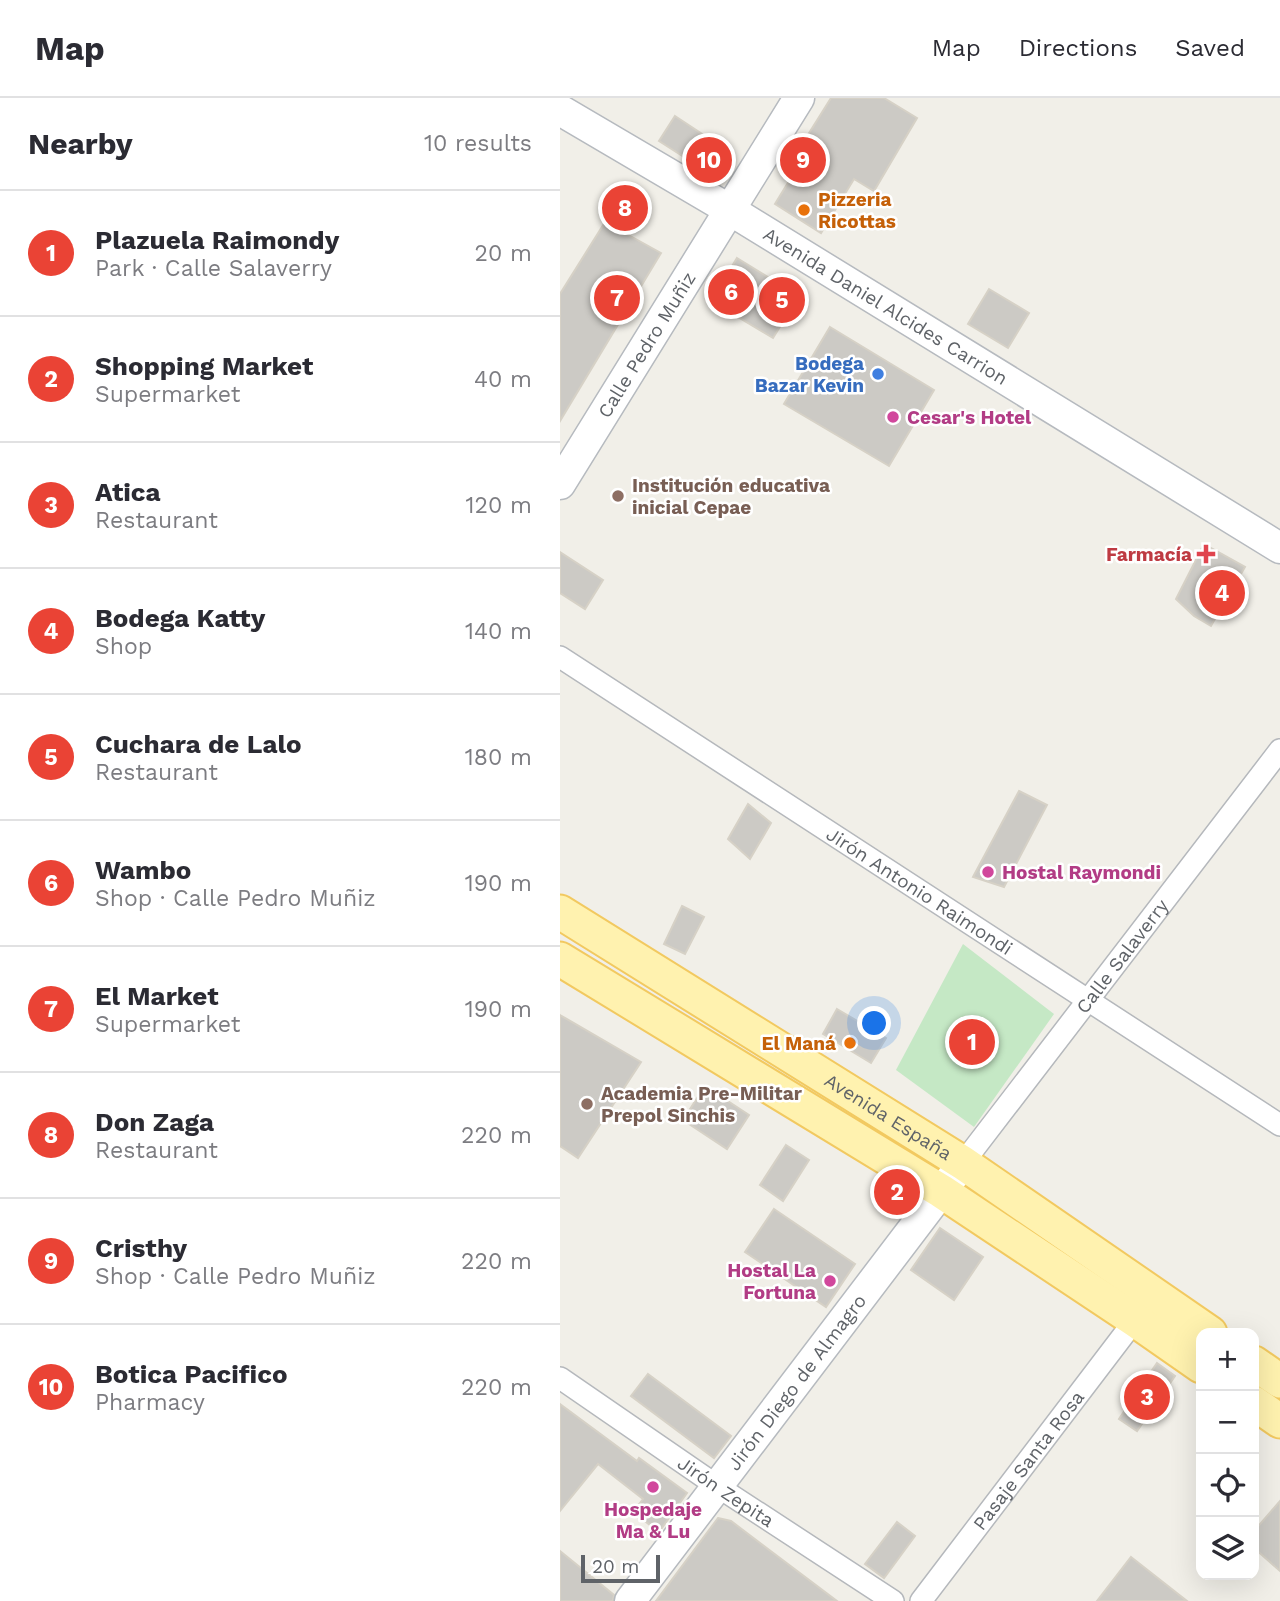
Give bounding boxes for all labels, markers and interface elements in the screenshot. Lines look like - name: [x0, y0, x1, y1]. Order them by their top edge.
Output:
- text: Map: [35, 29, 105, 68]
- text: Map: [932, 34, 981, 62]
- text: Directions: [1019, 34, 1137, 62]
- text: Saved: [1175, 34, 1245, 62]
- text: Nearby: [28, 126, 133, 161]
- text: 10 results: [424, 130, 532, 157]
- pin: 10: [686, 134, 732, 186]
- pin: 9: [780, 134, 826, 186]
- pin: 8: [602, 182, 648, 234]
- place label: Pizzeria Ricottas: [818, 188, 896, 233]
- marker: Pizzeria Ricottas: [796, 202, 812, 218]
- street label: Avenida Daniel Alcides Carrion: [759, 222, 1012, 390]
- text: Plazuela Raimondy: [95, 225, 339, 255]
- text: 1: [46, 240, 56, 267]
- text: 20 m: [475, 240, 532, 267]
- text: Park · Calle Salaverry: [95, 255, 332, 282]
- pin: 6: [708, 266, 754, 318]
- street label: Calle Pedro Muñiz: [593, 268, 701, 422]
- pin: 7: [594, 272, 640, 324]
- pin: 5: [759, 274, 805, 326]
- text: Shopping Market: [95, 351, 313, 381]
- place label: Bodega Bazar Kevin: [755, 352, 864, 397]
- text: 2: [44, 366, 58, 393]
- text: 40 m: [474, 366, 532, 393]
- marker: Bodega Bazar Kevin: [870, 366, 886, 382]
- text: Supermarket: [95, 381, 240, 408]
- place label: Cesar's Hotel: [907, 406, 1032, 429]
- marker: Cesar's Hotel: [885, 409, 901, 425]
- place label: Institución educativa inicial Cepae: [632, 474, 830, 519]
- text: Atica: [95, 477, 161, 507]
- marker: Institución educativa inicial Cepae: [610, 488, 626, 504]
- text: 3: [44, 492, 58, 519]
- text: 120 m: [466, 492, 532, 519]
- text: Restaurant: [95, 507, 218, 534]
- place label: Farmacía: [1106, 543, 1192, 566]
- marker: Farmacía: [1198, 546, 1214, 562]
- pin: 4: [1199, 567, 1245, 619]
- text: Bodega Katty: [95, 603, 265, 633]
- text: 4: [44, 618, 58, 645]
- text: 140 m: [465, 618, 532, 645]
- text: Shop: [95, 633, 152, 660]
- text: Cuchara de Lalo: [95, 729, 302, 759]
- text: 5: [44, 744, 58, 771]
- text: 180 m: [465, 744, 532, 771]
- text: Restaurant: [95, 759, 218, 786]
- street label: Jirón Antonio Raimondi: [822, 822, 1017, 960]
- text: Wambo: [95, 855, 191, 885]
- place label: Hostal Raymondi: [1002, 861, 1161, 884]
- marker: Hostal Raymondi: [980, 864, 996, 880]
- text: 6: [44, 870, 58, 897]
- text: 190 m: [465, 870, 532, 897]
- text: Shop · Calle Pedro Muñiz: [95, 885, 376, 912]
- street label: Calle Salaverry: [1071, 894, 1174, 1018]
- text: El Market: [95, 981, 219, 1011]
- text: 7: [44, 996, 58, 1023]
- text: 190 m: [465, 996, 532, 1023]
- your location: [857, 1006, 891, 1040]
- text: Supermarket: [95, 1011, 240, 1038]
- pin: 1: [949, 1016, 995, 1068]
- place label: El Maná: [762, 1032, 836, 1055]
- marker: El Maná: [842, 1035, 858, 1051]
- street label: Avenida España: [820, 1069, 956, 1165]
- place label: Academia Pre-Militar Prepol Sinchis: [601, 1082, 803, 1127]
- marker: Academia Pre-Militar Prepol Sinchis: [579, 1096, 595, 1112]
- text: Don Zaga: [95, 1107, 214, 1137]
- text: 8: [44, 1122, 58, 1149]
- text: 220 m: [461, 1122, 532, 1149]
- text: Restaurant: [95, 1137, 218, 1164]
- pin: 2: [874, 1166, 920, 1218]
- text: Cristhy: [95, 1233, 187, 1263]
- text: 9: [44, 1248, 58, 1275]
- text: 220 m: [461, 1248, 532, 1275]
- place label: Hostal La Fortuna: [727, 1259, 816, 1304]
- text: Shop · Calle Pedro Muñiz: [95, 1263, 376, 1290]
- marker: Hostal La Fortuna: [822, 1273, 838, 1289]
- street label: Jirón Diego de Almagro: [723, 1290, 871, 1475]
- map controls: [1196, 1328, 1259, 1580]
- button: +: [1196, 1328, 1259, 1391]
- text: Botica Pacifico: [95, 1359, 288, 1389]
- pin: 3: [1124, 1371, 1170, 1423]
- text: 10: [39, 1374, 63, 1401]
- text: 220 m: [461, 1374, 532, 1401]
- street label: Pasaje Santa Rosa: [968, 1386, 1089, 1535]
- text: Pharmacy: [95, 1389, 205, 1416]
- button: −: [1196, 1391, 1259, 1454]
- street label: Jirón Zepita: [673, 1451, 778, 1532]
- button: locate: [1196, 1454, 1259, 1517]
- marker: Hospedaje Ma & Lu: [645, 1479, 661, 1495]
- place label: Hospedaje Ma & Lu: [604, 1498, 702, 1543]
- button: layers: [1196, 1517, 1259, 1580]
- scale bar: [581, 1552, 660, 1584]
- text: 20 m: [592, 1555, 639, 1578]

